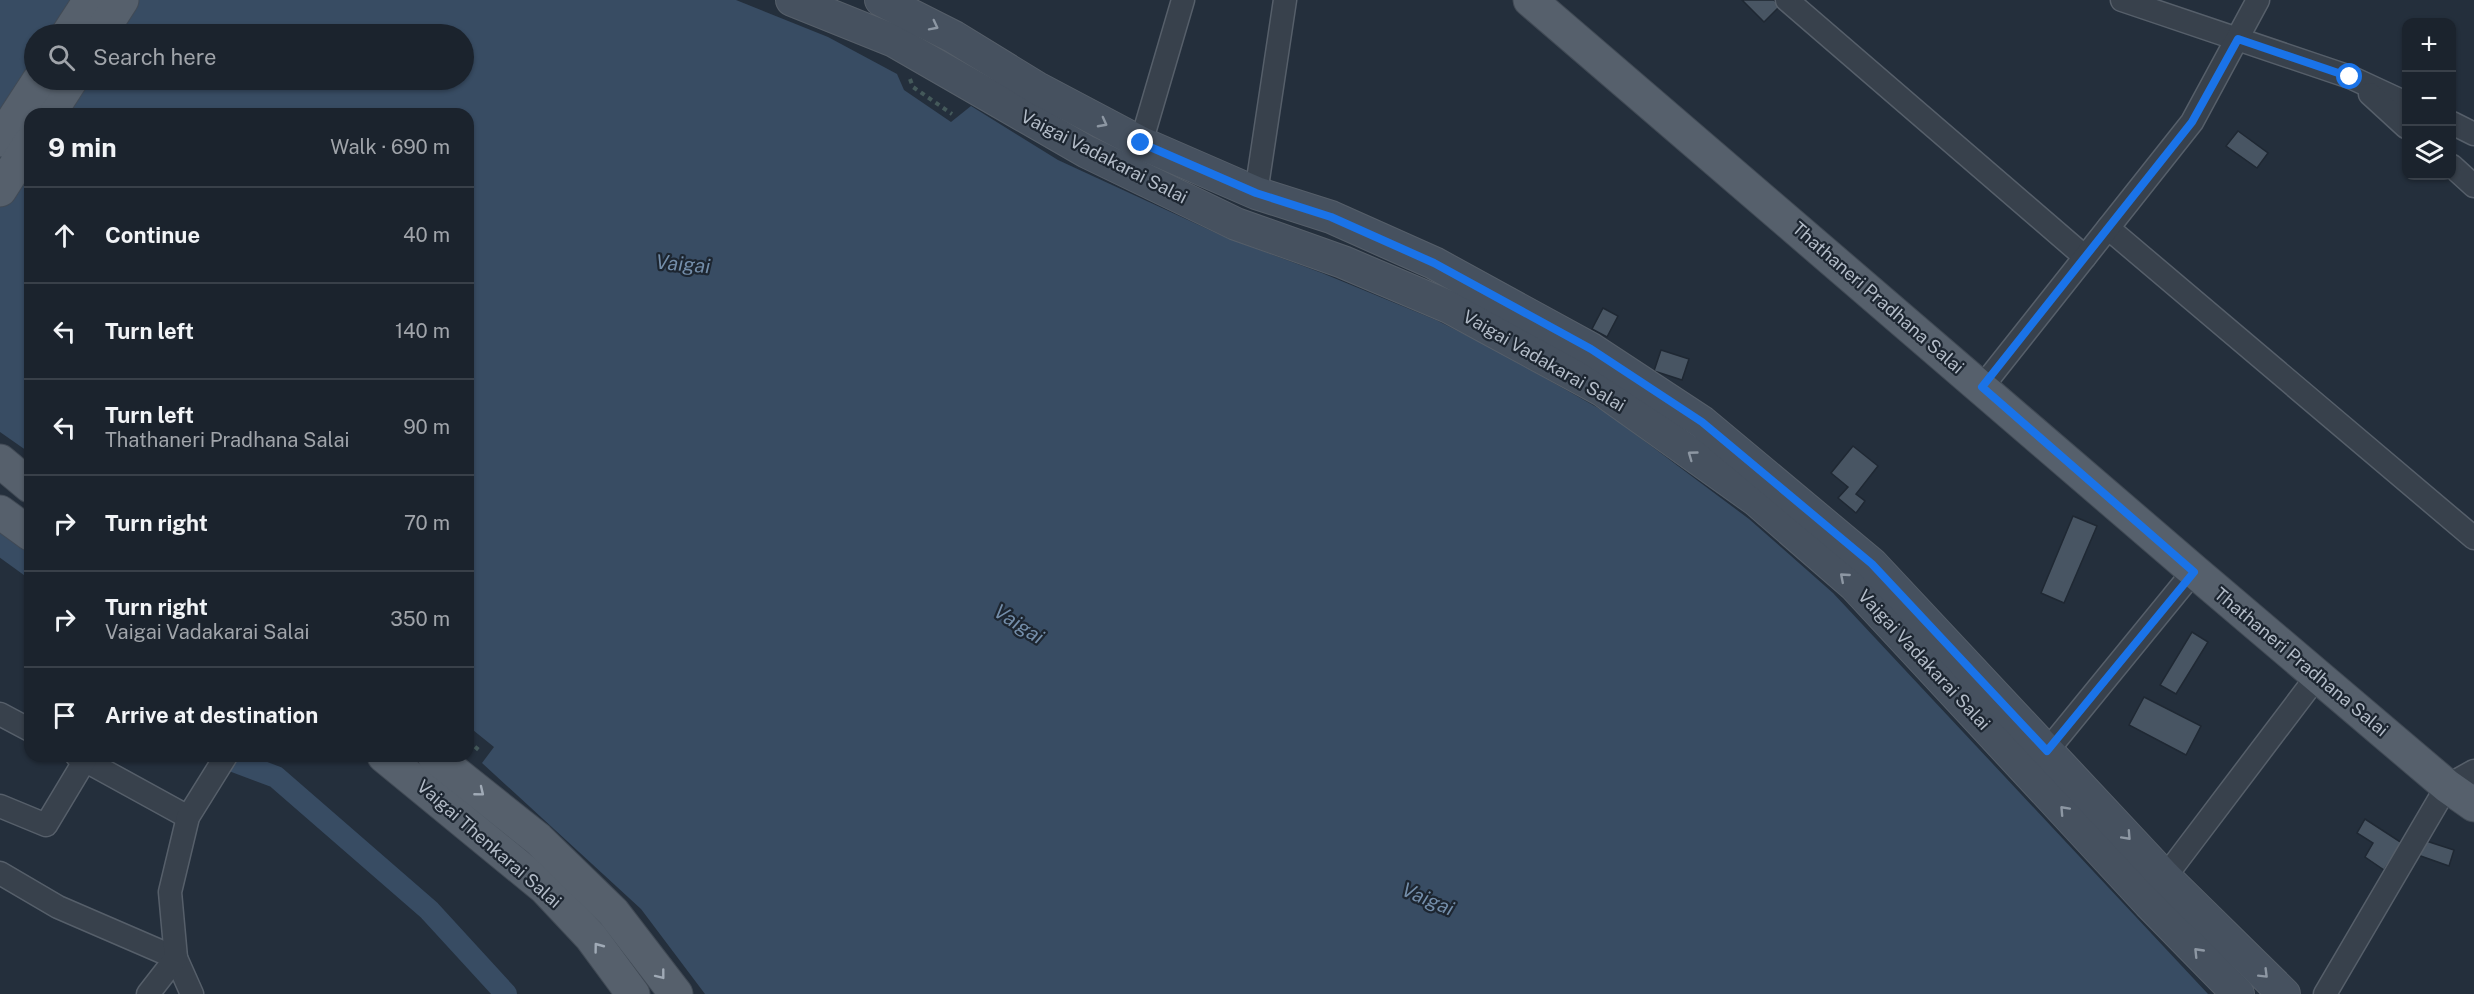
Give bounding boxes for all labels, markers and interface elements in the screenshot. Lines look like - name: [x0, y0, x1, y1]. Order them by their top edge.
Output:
- map controls: [2402, 18, 2456, 180]
- button: +: [2402, 18, 2456, 72]
- one-way arrow: [927, 19, 938, 30]
- search box: [24, 24, 474, 90]
- icon: search: [45, 41, 78, 74]
- text: Search here: [93, 44, 217, 70]
- route start: [2336, 63, 2362, 89]
- button: −: [2402, 72, 2456, 126]
- street label: Vaigai Vadakarai Salai: [1017, 105, 1191, 208]
- one-way arrow: [1097, 116, 1107, 127]
- button: layers: [2402, 126, 2456, 180]
- route end: [1127, 129, 1153, 155]
- text: 9 min: [48, 132, 117, 163]
- text: Walk · 690 m: [330, 135, 450, 159]
- street label: Thathaneri Pradhana Salai: [1788, 218, 1968, 378]
- icon: ahead: [48, 219, 81, 252]
- text: Continue: [105, 222, 200, 248]
- text: 40 m: [403, 223, 450, 247]
- water label: Vaigai: [655, 250, 711, 278]
- street label: Vaigai Vadakarai Salai: [1459, 305, 1629, 416]
- icon: left: [48, 315, 81, 348]
- text: Turn left: [105, 318, 194, 344]
- text: 140 m: [395, 319, 450, 343]
- text: Turn left: [105, 402, 194, 428]
- icon: left: [48, 411, 81, 444]
- text: 90 m: [403, 415, 450, 439]
- text: Thathaneri Pradhana Salai: [105, 428, 349, 452]
- one-way arrow: [1688, 451, 1699, 462]
- icon: right: [48, 507, 81, 540]
- text: Turn right: [105, 510, 208, 536]
- text: 70 m: [404, 511, 450, 535]
- one-way arrow: [1840, 573, 1851, 584]
- street label: Thathaneri Pradhana Salai: [2210, 583, 2392, 740]
- street label: Vaigai Vadakarai Salai: [1854, 585, 1995, 734]
- text: Turn right: [105, 594, 208, 620]
- water label: Vaigai: [990, 599, 1048, 649]
- icon: right: [48, 603, 81, 636]
- text: 350 m: [390, 607, 450, 631]
- text: Vaigai Vadakarai Salai: [105, 620, 309, 644]
- icon: arrive: [48, 699, 81, 732]
- text: Arrive at destination: [105, 702, 318, 728]
- street label: Vaigai Thenkarai Salai: [413, 775, 566, 912]
- one-way arrow: [473, 785, 484, 796]
- one-way arrow: [2060, 807, 2071, 818]
- one-way arrow: [2119, 829, 2130, 840]
- water label: Vaigai: [1398, 877, 1458, 921]
- one-way arrow: [594, 943, 605, 954]
- one-way arrow: [2194, 949, 2205, 960]
- one-way arrow: [2256, 967, 2267, 978]
- one-way arrow: [654, 968, 665, 979]

